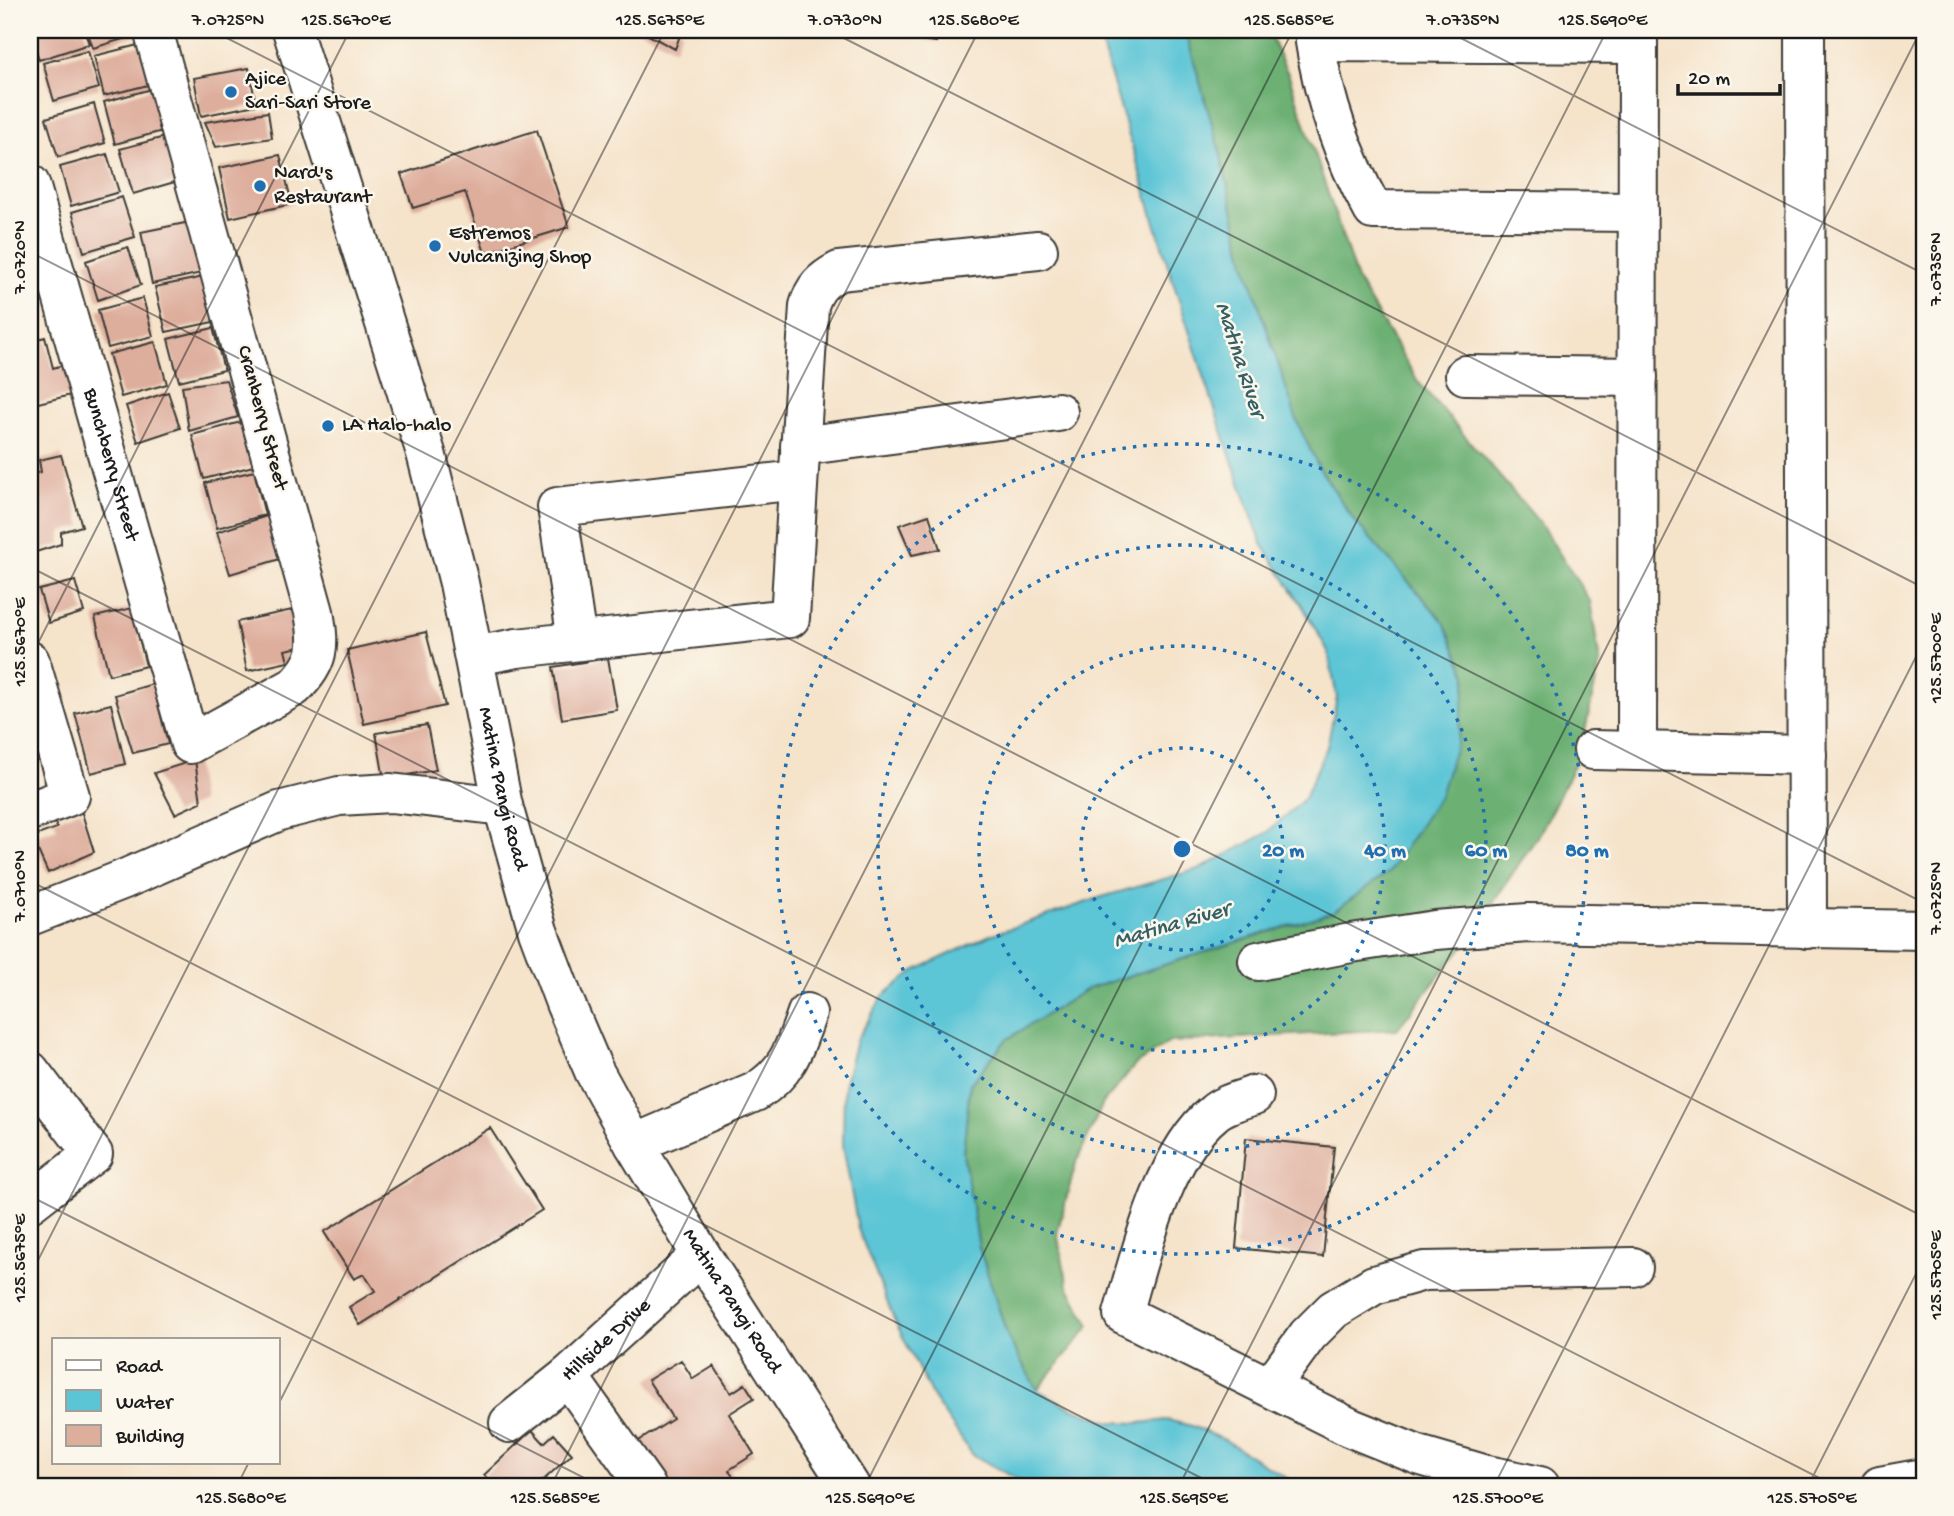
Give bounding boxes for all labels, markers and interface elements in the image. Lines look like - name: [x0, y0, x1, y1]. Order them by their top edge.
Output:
- text: 7.0725°N: [191, 11, 264, 32]
- text: 125.5670°E: [301, 11, 391, 32]
- text: 125.5675°E: [615, 11, 705, 32]
- text: 7.0730°N: [807, 11, 882, 32]
- text: 125.5680°E: [928, 11, 1019, 32]
- text: 125.5685°E: [1244, 11, 1334, 32]
- text: 7.0735°N: [1425, 11, 1500, 32]
- text: 125.5690°E: [1558, 11, 1648, 32]
- scale bar: [1678, 52, 1779, 96]
- place label: Ajice Sari-Sari Store: [245, 68, 372, 117]
- text: 20 m: [1688, 68, 1730, 93]
- marker: Ajice Sari-Sari Store: [223, 84, 239, 100]
- place label: Nard's Restaurant: [274, 162, 374, 211]
- marker: Nard's Restaurant: [252, 178, 268, 194]
- text: 7.0720°N: [11, 220, 32, 295]
- place label: Estremos Vulcanizing Shop: [448, 222, 592, 271]
- text: 7.0735°N: [1927, 232, 1948, 307]
- marker: Estremos Vulcanizing Shop: [427, 238, 443, 254]
- water label: Matina River: [1208, 299, 1272, 426]
- street label: Cranberry Street: [230, 343, 293, 495]
- street label: Bunchberry Street: [76, 385, 144, 546]
- place label: LA Halo-halo: [342, 414, 451, 439]
- marker: LA Halo-halo: [320, 418, 336, 434]
- text: 125.5670°E: [11, 597, 32, 687]
- text: 125.5700°E: [1927, 612, 1948, 704]
- street label: Matina Pangi Road: [471, 705, 533, 875]
- centre of rings: [1170, 837, 1194, 861]
- text: 20 m: [1262, 840, 1304, 865]
- text: 40 m: [1363, 840, 1406, 865]
- text: 60 m: [1465, 840, 1507, 865]
- text: 80 m: [1565, 840, 1609, 865]
- text: 7.0710°N: [11, 850, 32, 923]
- text: 7.0725°N: [1927, 862, 1948, 935]
- water label: Matina River: [1111, 895, 1238, 955]
- text: 125.5675°E: [11, 1213, 32, 1303]
- street label: Matina Pangi Road: [676, 1225, 788, 1380]
- text: 125.5705°E: [1927, 1230, 1948, 1321]
- street label: Hillside Drive: [557, 1293, 658, 1388]
- legend: [52, 1338, 280, 1464]
- text: Road: [116, 1356, 164, 1381]
- text: Water: [116, 1392, 174, 1417]
- text: Building: [115, 1426, 185, 1451]
- text: 125.5680°E: [195, 1489, 286, 1510]
- text: 125.5685°E: [510, 1489, 600, 1510]
- text: 125.5690°E: [825, 1489, 915, 1510]
- text: 125.5695°E: [1139, 1489, 1229, 1510]
- text: 125.5700°E: [1452, 1489, 1544, 1510]
- text: 125.5705°E: [1766, 1489, 1857, 1510]

